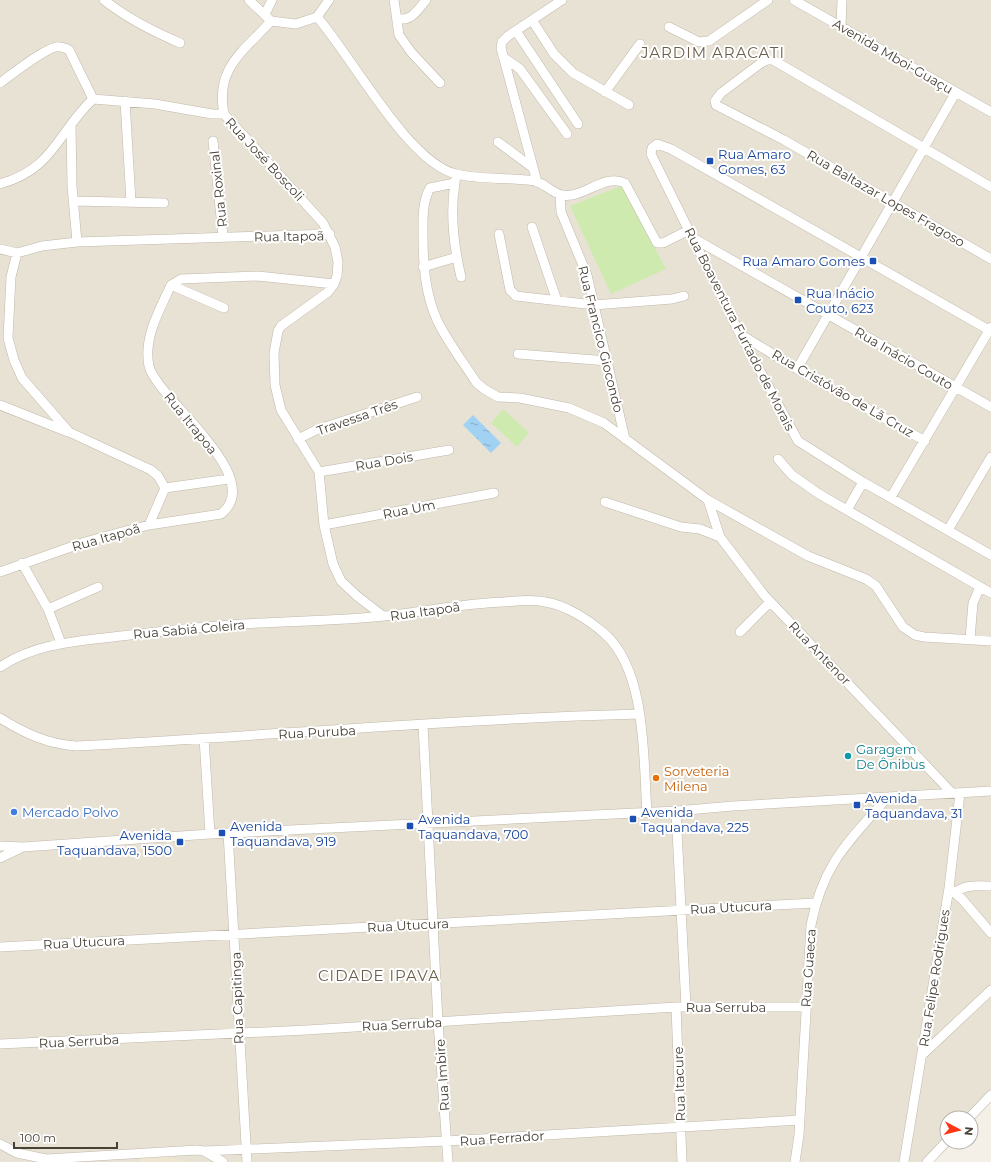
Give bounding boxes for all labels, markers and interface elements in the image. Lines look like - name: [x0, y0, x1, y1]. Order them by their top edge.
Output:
- street label: Avenida Mboi-Guaçu: [830, 15, 956, 97]
- district label: JARDIM ARACATI: [640, 43, 785, 62]
- street label: Rua José Boscoli: [222, 114, 308, 204]
- place label: Rua Amaro Gomes, 63: [718, 146, 791, 177]
- street label: Rua Baltazar Lopes Fragoso: [804, 146, 968, 250]
- street label: Rua Roxinal: [206, 150, 230, 228]
- marker: Rua Amaro Gomes, 63: [705, 156, 715, 166]
- street label: Rua Boaventura Furtado de Morais: [682, 225, 798, 433]
- street label: Rua Itapoã: [254, 227, 324, 245]
- place label: Rua Amaro Gomes: [742, 253, 865, 269]
- marker: Rua Amaro Gomes: [868, 256, 878, 266]
- street label: Rua Francico Giocondo: [575, 264, 627, 414]
- place label: Rua Inácio Couto, 623: [806, 285, 874, 316]
- marker: Rua Inácio Couto, 623: [793, 295, 803, 305]
- street label: Rua Inácio Couto: [852, 323, 956, 393]
- street label: Rua Cristóvão de Lã Cruz: [769, 346, 917, 440]
- street label: Rua Itrapoa: [161, 389, 221, 457]
- street label: Travessa Três: [314, 396, 400, 438]
- street label: Rua Dois: [354, 448, 414, 474]
- street label: Rua Um: [381, 496, 437, 522]
- street label: Rua Itapoã: [70, 520, 142, 554]
- street label: Rua Itapoã: [389, 598, 461, 624]
- street label: Rua Sabiá Coleira: [132, 616, 246, 642]
- street label: Rua Antenor: [786, 618, 854, 688]
- street label: Rua Puruba: [278, 722, 356, 742]
- place label: Garagem De Ônibus: [856, 741, 925, 772]
- marker: Garagem De Ônibus: [843, 751, 853, 761]
- place label: Sorveteria Milena: [664, 763, 729, 794]
- marker: Sorveteria Milena: [651, 773, 661, 783]
- place label: Avenida Taquandava, 31: [865, 790, 963, 821]
- marker: Avenida Taquandava, 31: [852, 800, 862, 810]
- place label: Mercado Polvo: [22, 804, 119, 820]
- place label: Avenida Taquandava, 225: [641, 804, 749, 835]
- marker: Mercado Polvo: [9, 807, 19, 817]
- place label: Avenida Taquandava, 700: [418, 811, 528, 842]
- marker: Avenida Taquandava, 225: [628, 814, 638, 824]
- place label: Avenida Taquandava, 919: [230, 818, 336, 849]
- marker: Avenida Taquandava, 700: [405, 821, 415, 831]
- place label: Avenida Taquandava, 1500: [57, 827, 172, 858]
- marker: Avenida Taquandava, 919: [217, 828, 227, 838]
- marker: Avenida Taquandava, 1500: [175, 837, 185, 847]
- street label: Rua Utucura: [690, 897, 772, 917]
- street label: Rua Felipe Rodrigues: [915, 908, 953, 1048]
- street label: Rua Utucura: [367, 915, 449, 935]
- street label: Rua Guaeca: [797, 928, 819, 1008]
- street label: Rua Utucura: [43, 932, 125, 952]
- street label: Rua Capitinga: [227, 952, 247, 1044]
- district label: CIDADE IPAVA: [318, 966, 440, 985]
- street label: Rua Serruba: [686, 999, 766, 1015]
- street label: Rua Serruba: [361, 1014, 443, 1034]
- street label: Rua Serruba: [38, 1031, 120, 1051]
- street label: Rua Imbire: [431, 1038, 452, 1112]
- street label: Rua Itacure: [670, 1046, 688, 1122]
- north arrow: [939, 1110, 979, 1150]
- scale bar: [14, 1124, 117, 1150]
- text: N: [961, 1126, 976, 1136]
- street label: Rua Ferrador: [459, 1127, 545, 1149]
- text: 100 m: [20, 1130, 56, 1145]

